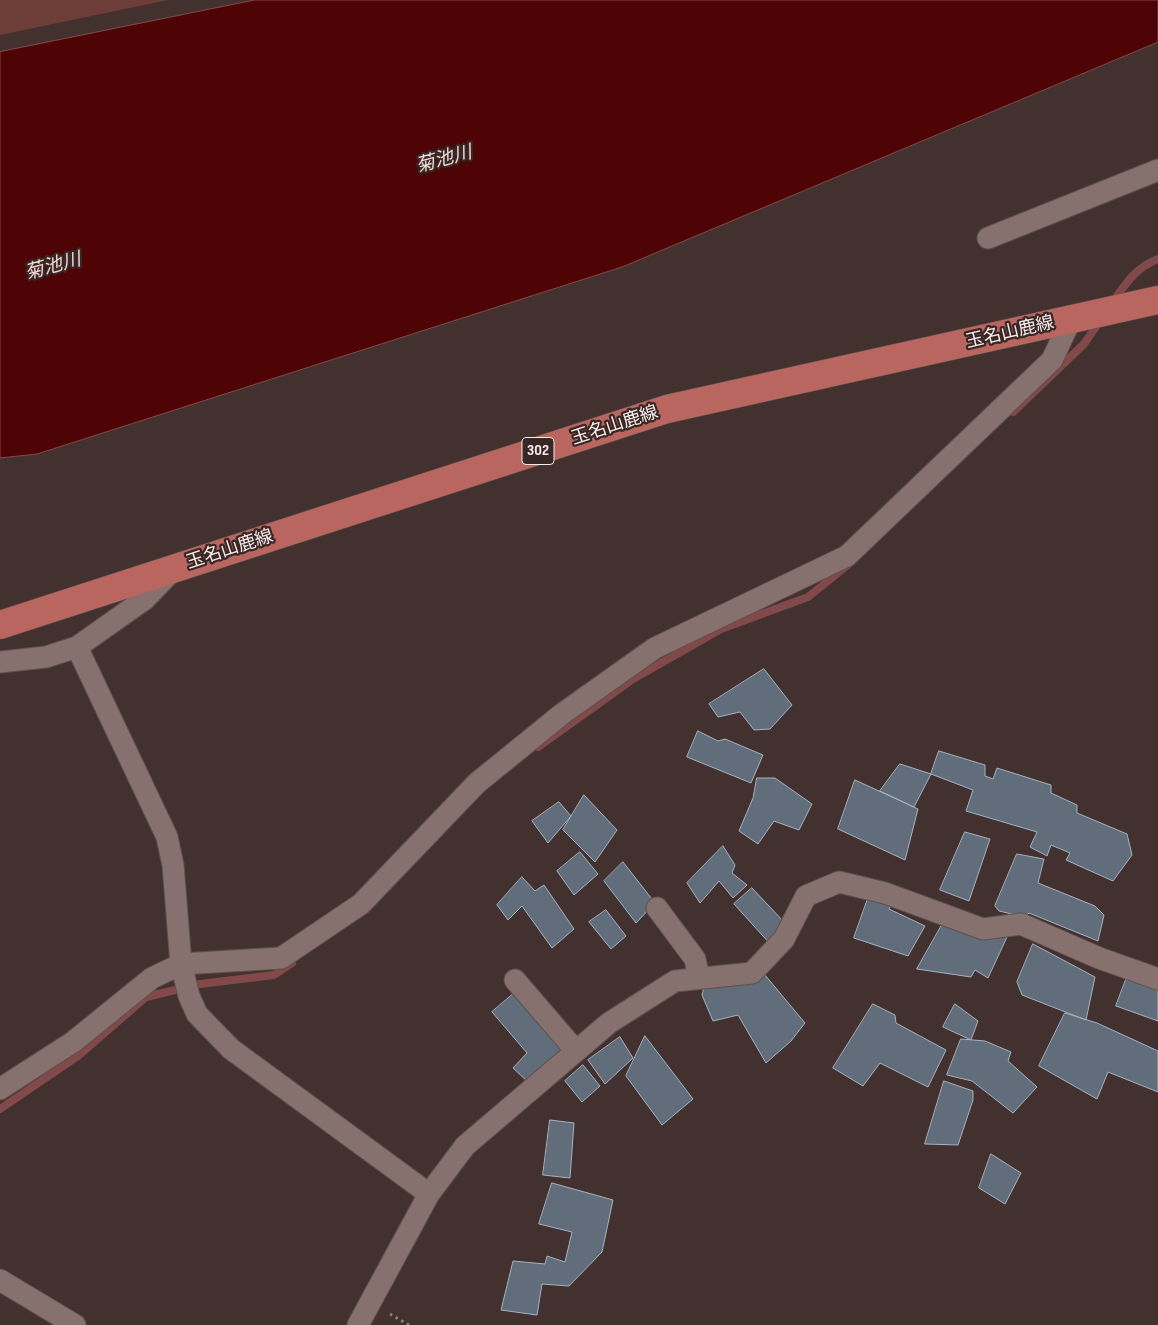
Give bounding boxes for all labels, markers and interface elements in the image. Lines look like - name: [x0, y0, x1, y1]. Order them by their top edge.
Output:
- water label: 菊池川: [414, 142, 474, 178]
- water label: 菊池川: [23, 249, 83, 285]
- street label: 玉名山鹿線: [964, 312, 1056, 354]
- street label: 玉名山鹿線: [569, 402, 661, 450]
- road number: 302: [522, 438, 554, 464]
- street label: 玉名山鹿線: [184, 526, 276, 574]

